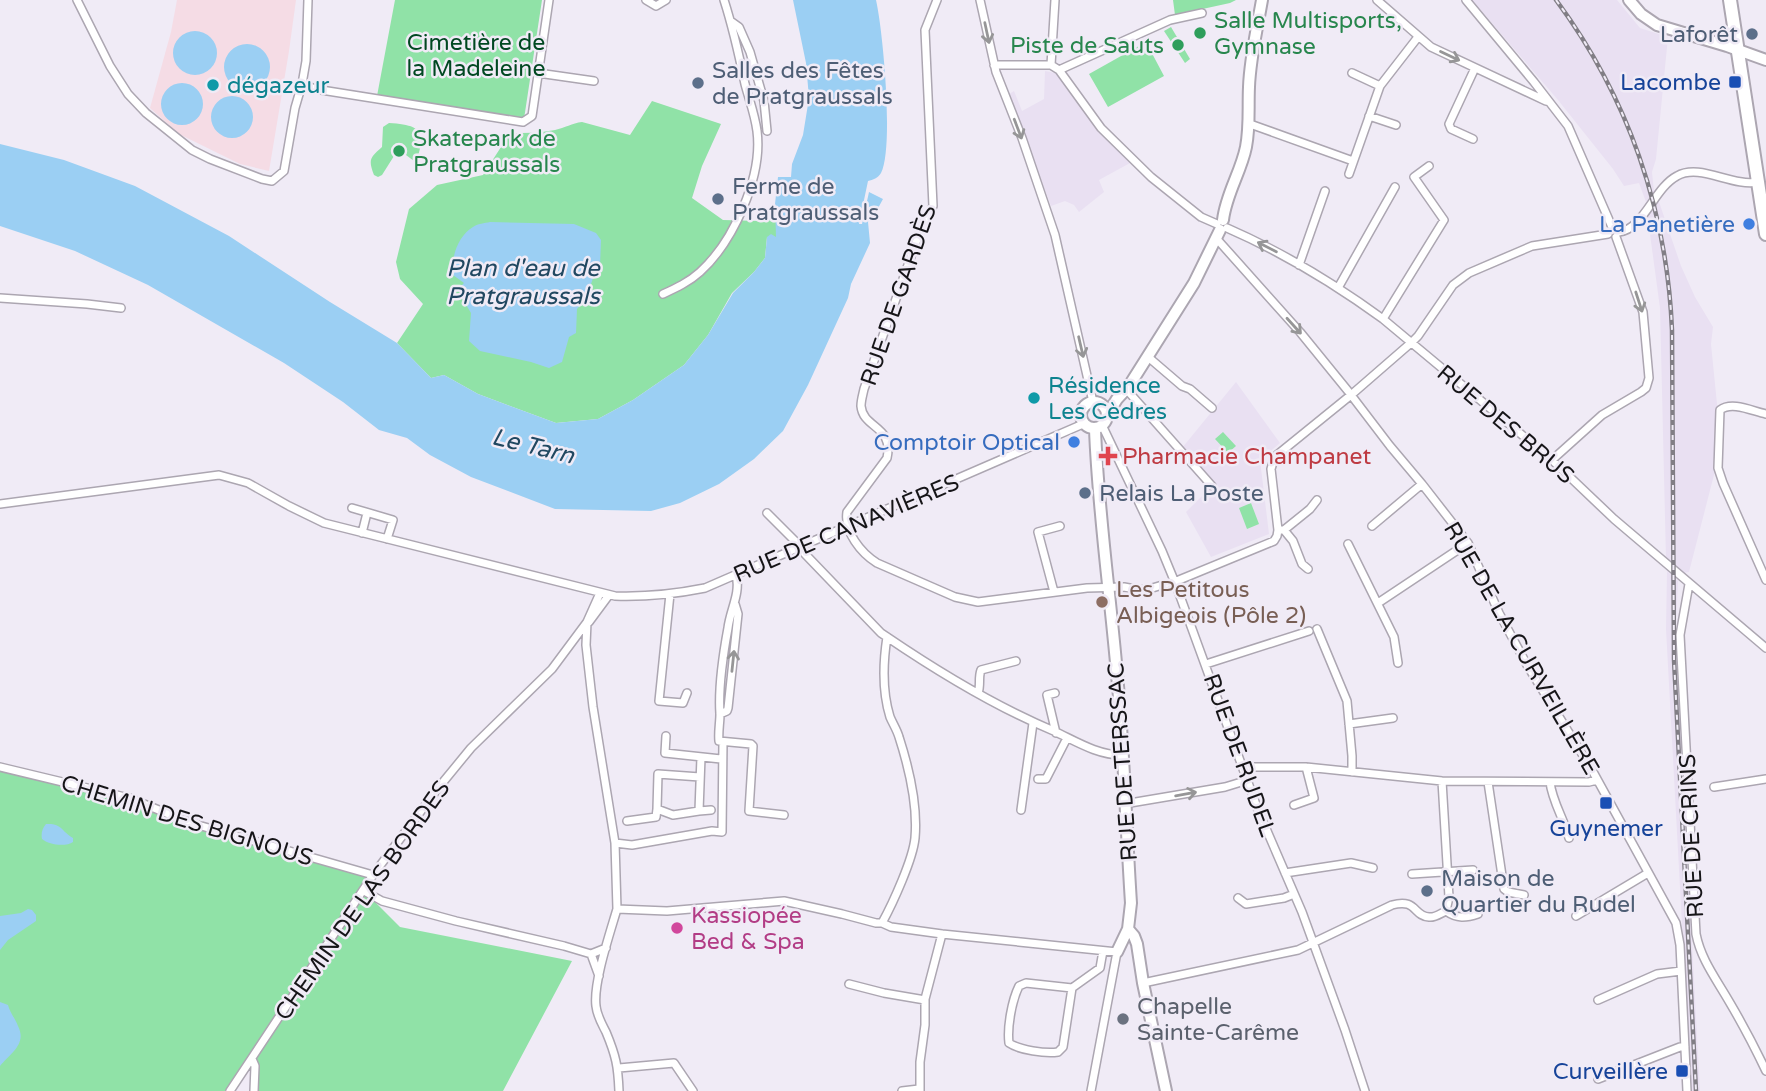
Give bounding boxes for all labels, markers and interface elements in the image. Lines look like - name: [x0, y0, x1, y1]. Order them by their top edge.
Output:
- place label: Salle Multisports, Gymnase: [1214, 7, 1402, 61]
- one-way arrow: [981, 21, 995, 44]
- place label: Laforêt: [1660, 21, 1738, 49]
- marker: Salle Multisports, Gymnase: [1192, 25, 1208, 41]
- marker: Laforêt: [1744, 26, 1760, 42]
- park label: Cimetière de la Madeleine: [407, 29, 545, 83]
- place label: Piste de Sauts: [1010, 32, 1164, 60]
- marker: Piste de Sauts: [1170, 37, 1186, 53]
- one-way arrow: [1439, 50, 1460, 63]
- place label: Salles des Fêtes de Pratgraussals: [712, 57, 893, 111]
- place label: Lacombe: [1620, 69, 1721, 97]
- place label: dégazeur: [227, 72, 329, 100]
- marker: Lacombe: [1727, 74, 1743, 90]
- marker: Salles des Fêtes de Pratgraussals: [690, 75, 706, 91]
- marker: dégazeur: [205, 77, 221, 93]
- one-way arrow: [1013, 118, 1026, 139]
- place label: Skatepark de Pratgraussals: [413, 125, 560, 179]
- marker: Skatepark de Pratgraussals: [391, 143, 407, 159]
- place label: Ferme de Pratgraussals: [732, 173, 879, 227]
- marker: Ferme de Pratgraussals: [710, 191, 726, 207]
- street label: RUE DE GARDÈS: [855, 201, 943, 389]
- place label: La Panetière: [1599, 211, 1735, 239]
- marker: La Panetière: [1741, 216, 1757, 232]
- one-way arrow: [1257, 240, 1278, 254]
- water label: Plan d'eau de Pratgraussals: [446, 254, 601, 311]
- one-way arrow: [1634, 290, 1646, 312]
- one-way arrow: [1286, 317, 1302, 335]
- one-way arrow: [1075, 335, 1089, 358]
- street label: RUE DES BRUS: [1431, 359, 1580, 490]
- place label: Résidence Les Cèdres: [1048, 372, 1167, 426]
- marker: Résidence Les Cèdres: [1026, 390, 1042, 406]
- water label: Le Tarn: [489, 422, 578, 471]
- place label: Comptoir Optical: [873, 429, 1060, 457]
- marker: Comptoir Optical: [1066, 434, 1082, 450]
- place label: Pharmacie Champanet: [1122, 443, 1372, 471]
- marker: Pharmacie Champanet: [1100, 448, 1116, 464]
- street label: RUE DE CANAVIÈRES: [729, 469, 964, 589]
- place label: Relais La Poste: [1099, 480, 1264, 508]
- marker: Relais La Poste: [1077, 485, 1093, 501]
- street label: RUE DE LA CURVEILLÈRE: [1437, 517, 1605, 780]
- place label: Les Petitous Albigeois (Pôle 2): [1116, 576, 1306, 630]
- marker: Les Petitous Albigeois (Pôle 2): [1094, 594, 1110, 610]
- one-way arrow: [727, 650, 740, 673]
- street label: RUE DE TERSSAC: [1102, 662, 1144, 862]
- street label: RUE DE RUDEL: [1197, 670, 1282, 841]
- street label: RUE DE CRINS: [1674, 753, 1710, 919]
- street label: CHEMIN DES BIGNOUS: [57, 769, 316, 873]
- street label: CHEMIN DE LAS BORDES: [269, 775, 456, 1026]
- one-way arrow: [1174, 787, 1197, 800]
- marker: Guynemer: [1598, 795, 1614, 811]
- place label: Guynemer: [1549, 815, 1663, 843]
- place label: Maison de Quartier du Rudel: [1441, 865, 1636, 919]
- marker: Maison de Quartier du Rudel: [1419, 883, 1435, 899]
- place label: Kassiopée Bed & Spa: [691, 902, 805, 956]
- marker: Kassiopée Bed & Spa: [669, 920, 685, 936]
- place label: Chapelle Sainte-Carême: [1137, 993, 1299, 1047]
- marker: Chapelle Sainte-Carême: [1115, 1011, 1131, 1027]
- place label: Curveillère: [1553, 1058, 1668, 1086]
- marker: Curveillère: [1674, 1063, 1690, 1079]

